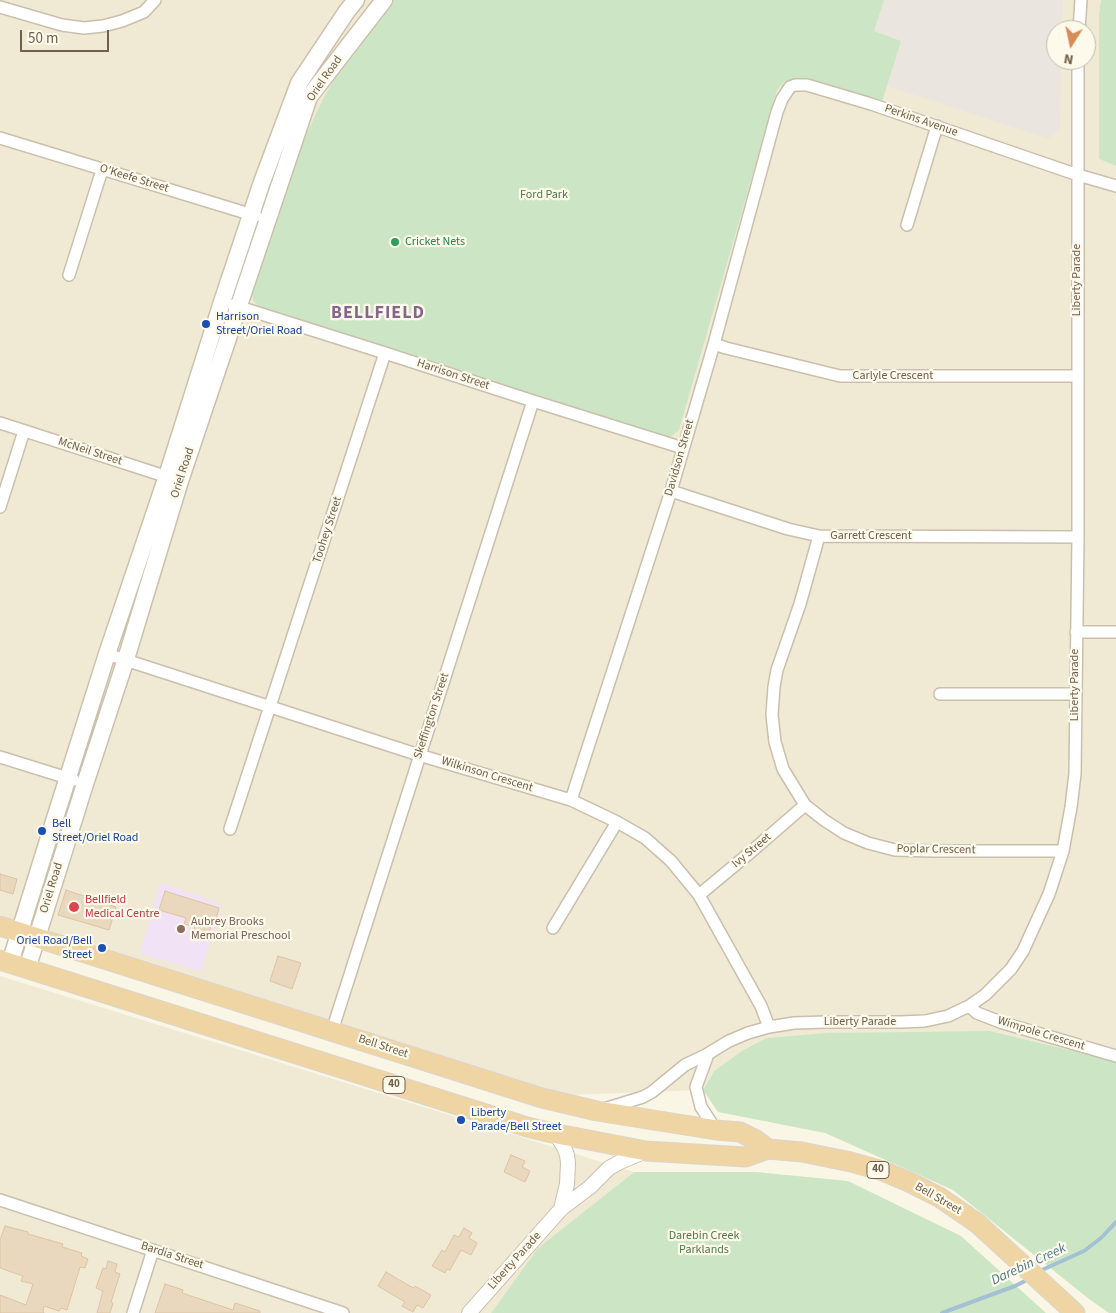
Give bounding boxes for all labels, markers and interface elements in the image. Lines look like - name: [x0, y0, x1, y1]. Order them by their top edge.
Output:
- scale bar: [22, 20, 111, 52]
- north arrow: [1046, 20, 1096, 70]
- text: 50 m: [28, 28, 58, 49]
- text: N: [1062, 48, 1075, 69]
- street label: Oriel Road: [304, 53, 346, 105]
- street label: Perkins Avenue: [882, 102, 960, 140]
- street label: O'Keefe Street: [98, 162, 170, 196]
- park label: Ford Park: [520, 188, 568, 202]
- place label: Cricket Nets: [405, 235, 465, 249]
- marker: Cricket Nets: [389, 236, 401, 248]
- street label: Liberty Parade: [1070, 244, 1084, 316]
- district label: BELLFIELD: [330, 303, 426, 325]
- place label: Harrison Street/Oriel Road: [216, 310, 303, 338]
- marker: Harrison Street/Oriel Road: [200, 318, 212, 330]
- street label: Harrison Street: [415, 356, 491, 394]
- street label: Carlyle Crescent: [853, 369, 933, 383]
- street label: Davidson Street: [662, 418, 698, 498]
- street label: McNeil Street: [56, 435, 124, 469]
- street label: Oriel Road: [168, 446, 198, 500]
- street label: Toohey Street: [310, 495, 346, 565]
- street label: Garrett Crescent: [830, 529, 912, 543]
- street label: Liberty Parade: [1068, 649, 1082, 721]
- street label: Skeffington Street: [411, 671, 453, 761]
- street label: Wilkinson Crescent: [439, 754, 535, 796]
- place label: Bell Street/Oriel Road: [52, 817, 139, 845]
- marker: Bell Street/Oriel Road: [36, 825, 48, 837]
- street label: Ivy Street: [729, 830, 775, 872]
- street label: Poplar Crescent: [896, 842, 976, 858]
- street label: Oriel Road: [37, 861, 67, 915]
- place label: Bellfield Medical Centre: [85, 893, 160, 921]
- marker: Bellfield Medical Centre: [67, 900, 81, 914]
- place label: Aubrey Brooks Memorial Preschool: [191, 915, 291, 943]
- marker: Aubrey Brooks Memorial Preschool: [175, 923, 187, 935]
- place label: Oriel Road/Bell Street: [16, 934, 92, 962]
- marker: Oriel Road/Bell Street: [96, 942, 108, 954]
- street label: Wimpole Crescent: [996, 1014, 1086, 1054]
- street label: Liberty Parade: [824, 1015, 896, 1029]
- street label: Bell Street: [356, 1032, 410, 1062]
- road number: 40: [383, 1076, 405, 1094]
- place label: Liberty Parade/Bell Street: [471, 1106, 562, 1134]
- marker: Liberty Parade/Bell Street: [455, 1114, 467, 1126]
- road number: 40: [867, 1162, 889, 1178]
- street label: Bell Street: [912, 1180, 964, 1218]
- street label: Liberty Parade: [485, 1229, 545, 1293]
- park label: Darebin Creek Parklands: [669, 1229, 739, 1257]
- street label: Bardia Street: [139, 1239, 205, 1273]
- water label: Darebin Creek: [989, 1240, 1069, 1290]

